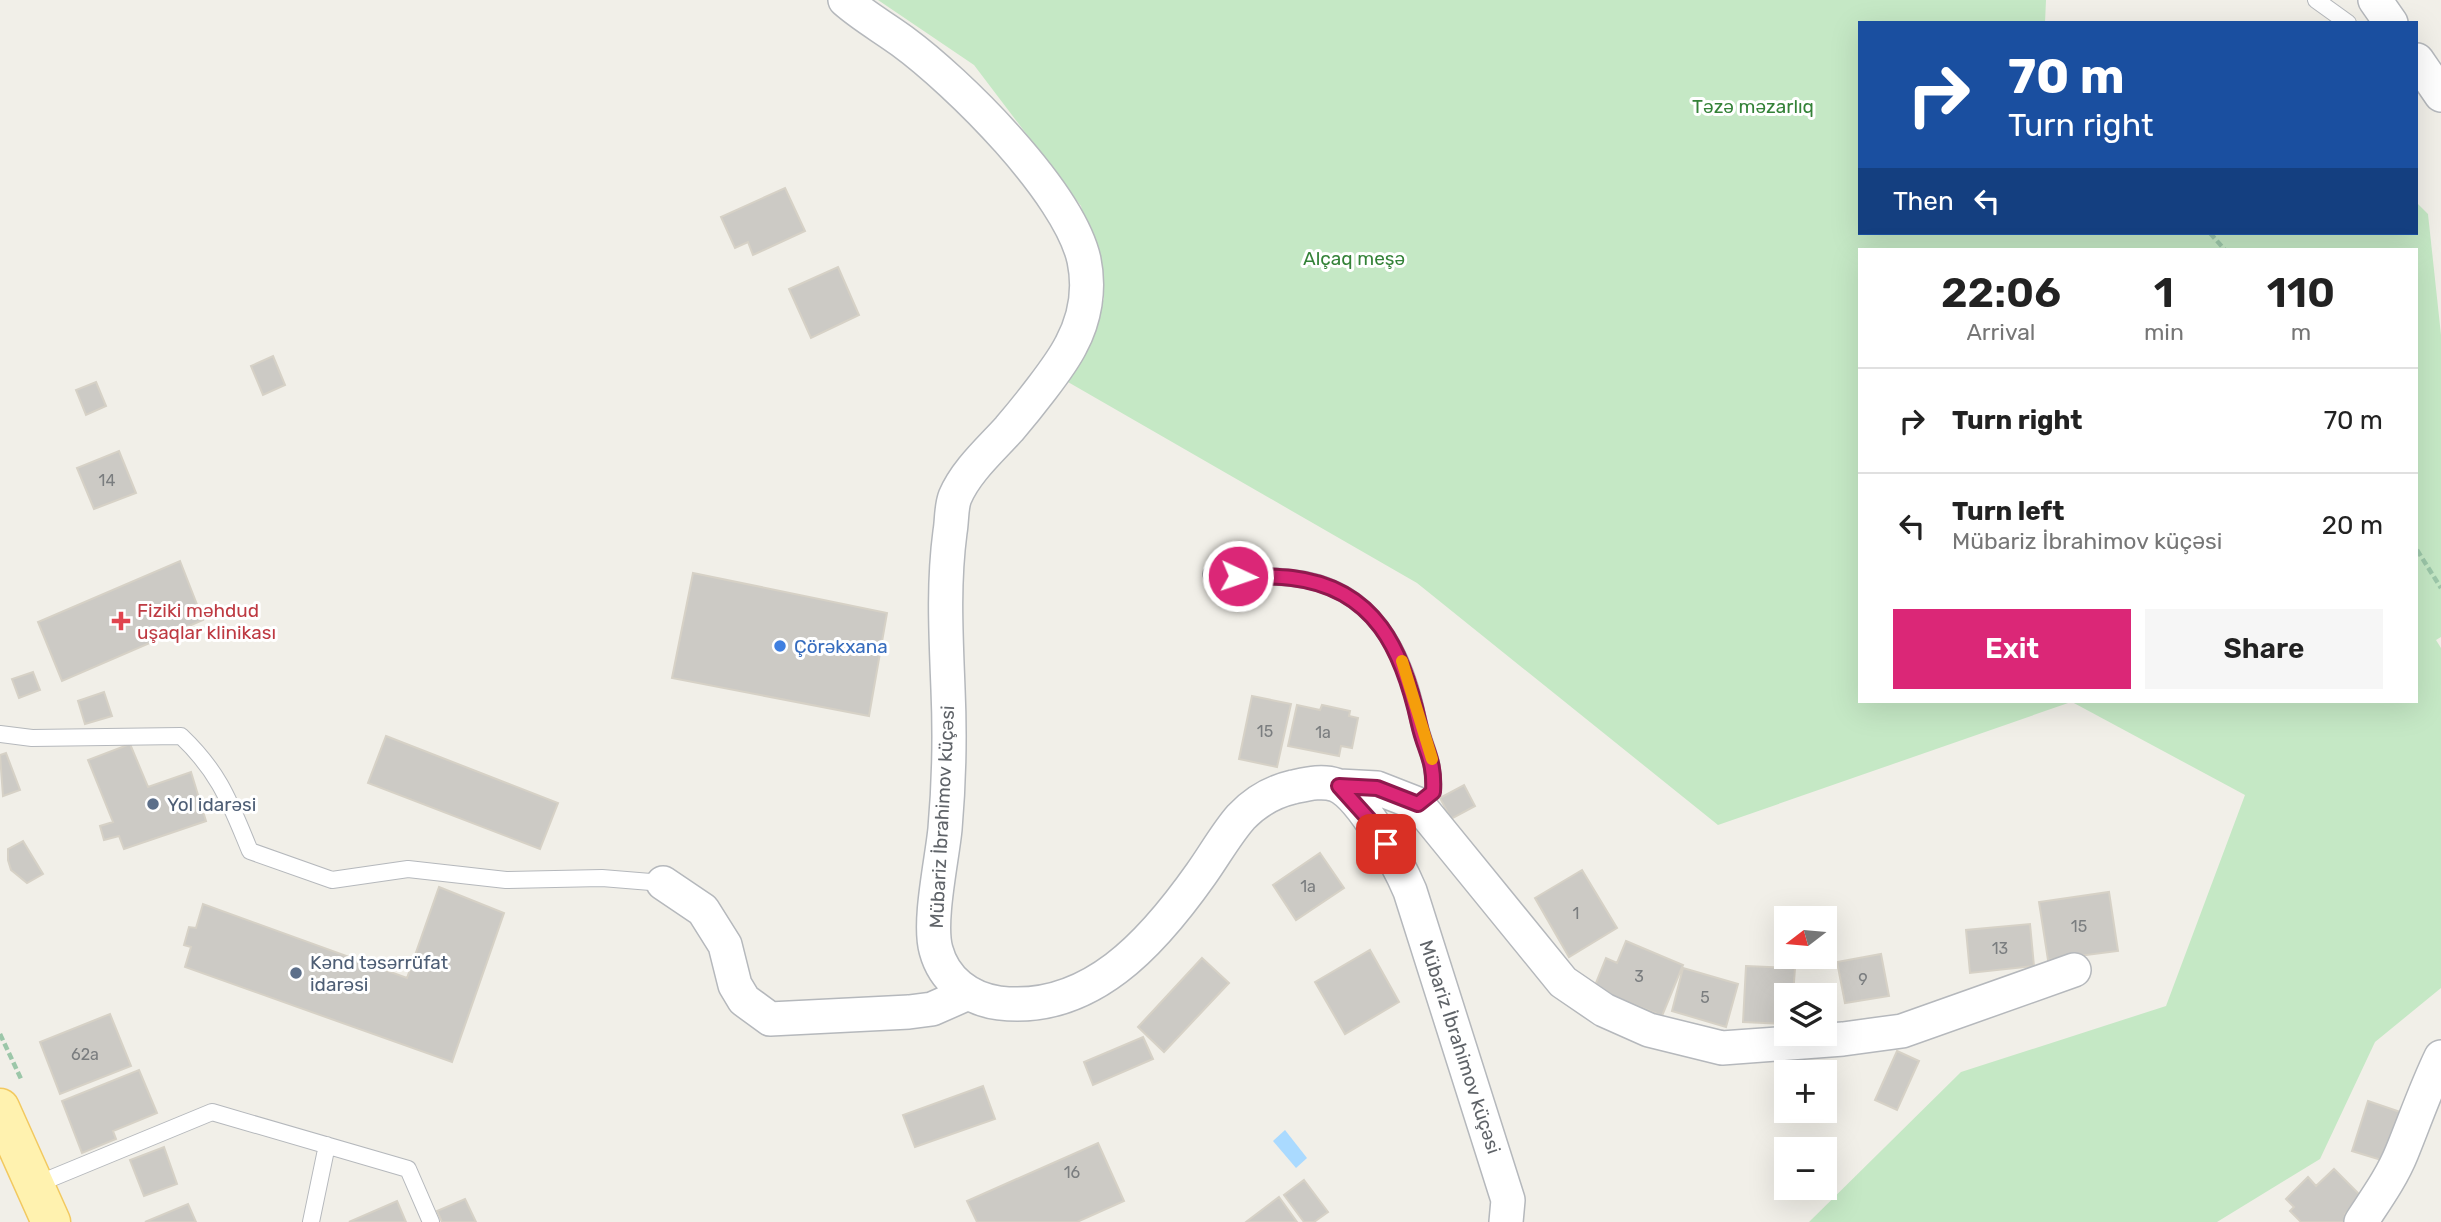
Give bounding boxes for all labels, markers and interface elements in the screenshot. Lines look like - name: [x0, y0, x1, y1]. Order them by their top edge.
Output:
- text: 70 m: [2008, 47, 2125, 105]
- icon: right: [1893, 49, 1984, 140]
- park label: Təzə məzarlıq: [1692, 95, 1814, 118]
- text: Turn right: [2008, 106, 2153, 144]
- icon: left: [1968, 182, 2006, 220]
- text: Then: [1893, 186, 1954, 217]
- park label: Alçaq meşə: [1303, 247, 1405, 270]
- text: 22:06: [1941, 268, 2061, 318]
- text: 1: [2154, 268, 2174, 318]
- text: 110: [2267, 268, 2335, 318]
- text: Arrival: [1966, 318, 2035, 346]
- text: min: [2144, 318, 2184, 346]
- text: m: [2291, 318, 2311, 346]
- icon: right: [1893, 402, 1931, 440]
- text: Turn right: [1952, 405, 2082, 436]
- text: 70 m: [2324, 405, 2383, 436]
- house number: 14: [99, 471, 115, 490]
- text: Turn left: [1952, 496, 2064, 527]
- icon: left: [1893, 507, 1931, 545]
- text: 20 m: [2322, 510, 2383, 541]
- text: Mübariz İbrahimov küçəsi: [1952, 527, 2222, 555]
- position arrow: [1201, 539, 1275, 613]
- place label: Fiziki məhdud uşaqlar klinikası: [137, 599, 276, 644]
- button: Exit: [1893, 609, 2131, 689]
- button: Share: [2145, 609, 2383, 689]
- marker: Fiziki məhdud uşaqlar klinikası: [111, 611, 131, 631]
- place label: Çörəkxana: [794, 635, 888, 658]
- marker: Çörəkxana: [772, 638, 788, 654]
- street label: Mübariz İbrahimov küçəsi: [925, 705, 959, 929]
- house number: 15: [1257, 722, 1273, 741]
- house number: 1а: [1315, 723, 1331, 742]
- place label: Yol idarəsi: [167, 793, 256, 816]
- marker: Yol idarəsi: [145, 796, 161, 812]
- pin: [1356, 814, 1416, 874]
- icon: arrive: [1367, 825, 1405, 863]
- house number: 1а: [1300, 877, 1316, 896]
- house number: 1: [1573, 904, 1579, 923]
- north arrow: [1774, 906, 1838, 970]
- map controls: [1774, 906, 1837, 1200]
- house number: 15: [2071, 917, 2087, 936]
- street label: Mübariz İbrahimov küçəsi: [1415, 937, 1505, 1157]
- house number: 13: [1992, 939, 2008, 958]
- place label: Kənd təsərrüfat idarəsi: [310, 951, 449, 996]
- marker: Kənd təsərrüfat idarəsi: [288, 965, 304, 981]
- house number: 3: [1634, 967, 1644, 986]
- house number: 9: [1858, 970, 1868, 989]
- button: layers: [1774, 983, 1837, 1046]
- house number: 5: [1700, 988, 1710, 1007]
- house number: 62a: [71, 1045, 99, 1064]
- button: +: [1774, 1060, 1837, 1123]
- button: −: [1774, 1137, 1837, 1200]
- house number: 16: [1064, 1163, 1081, 1182]

